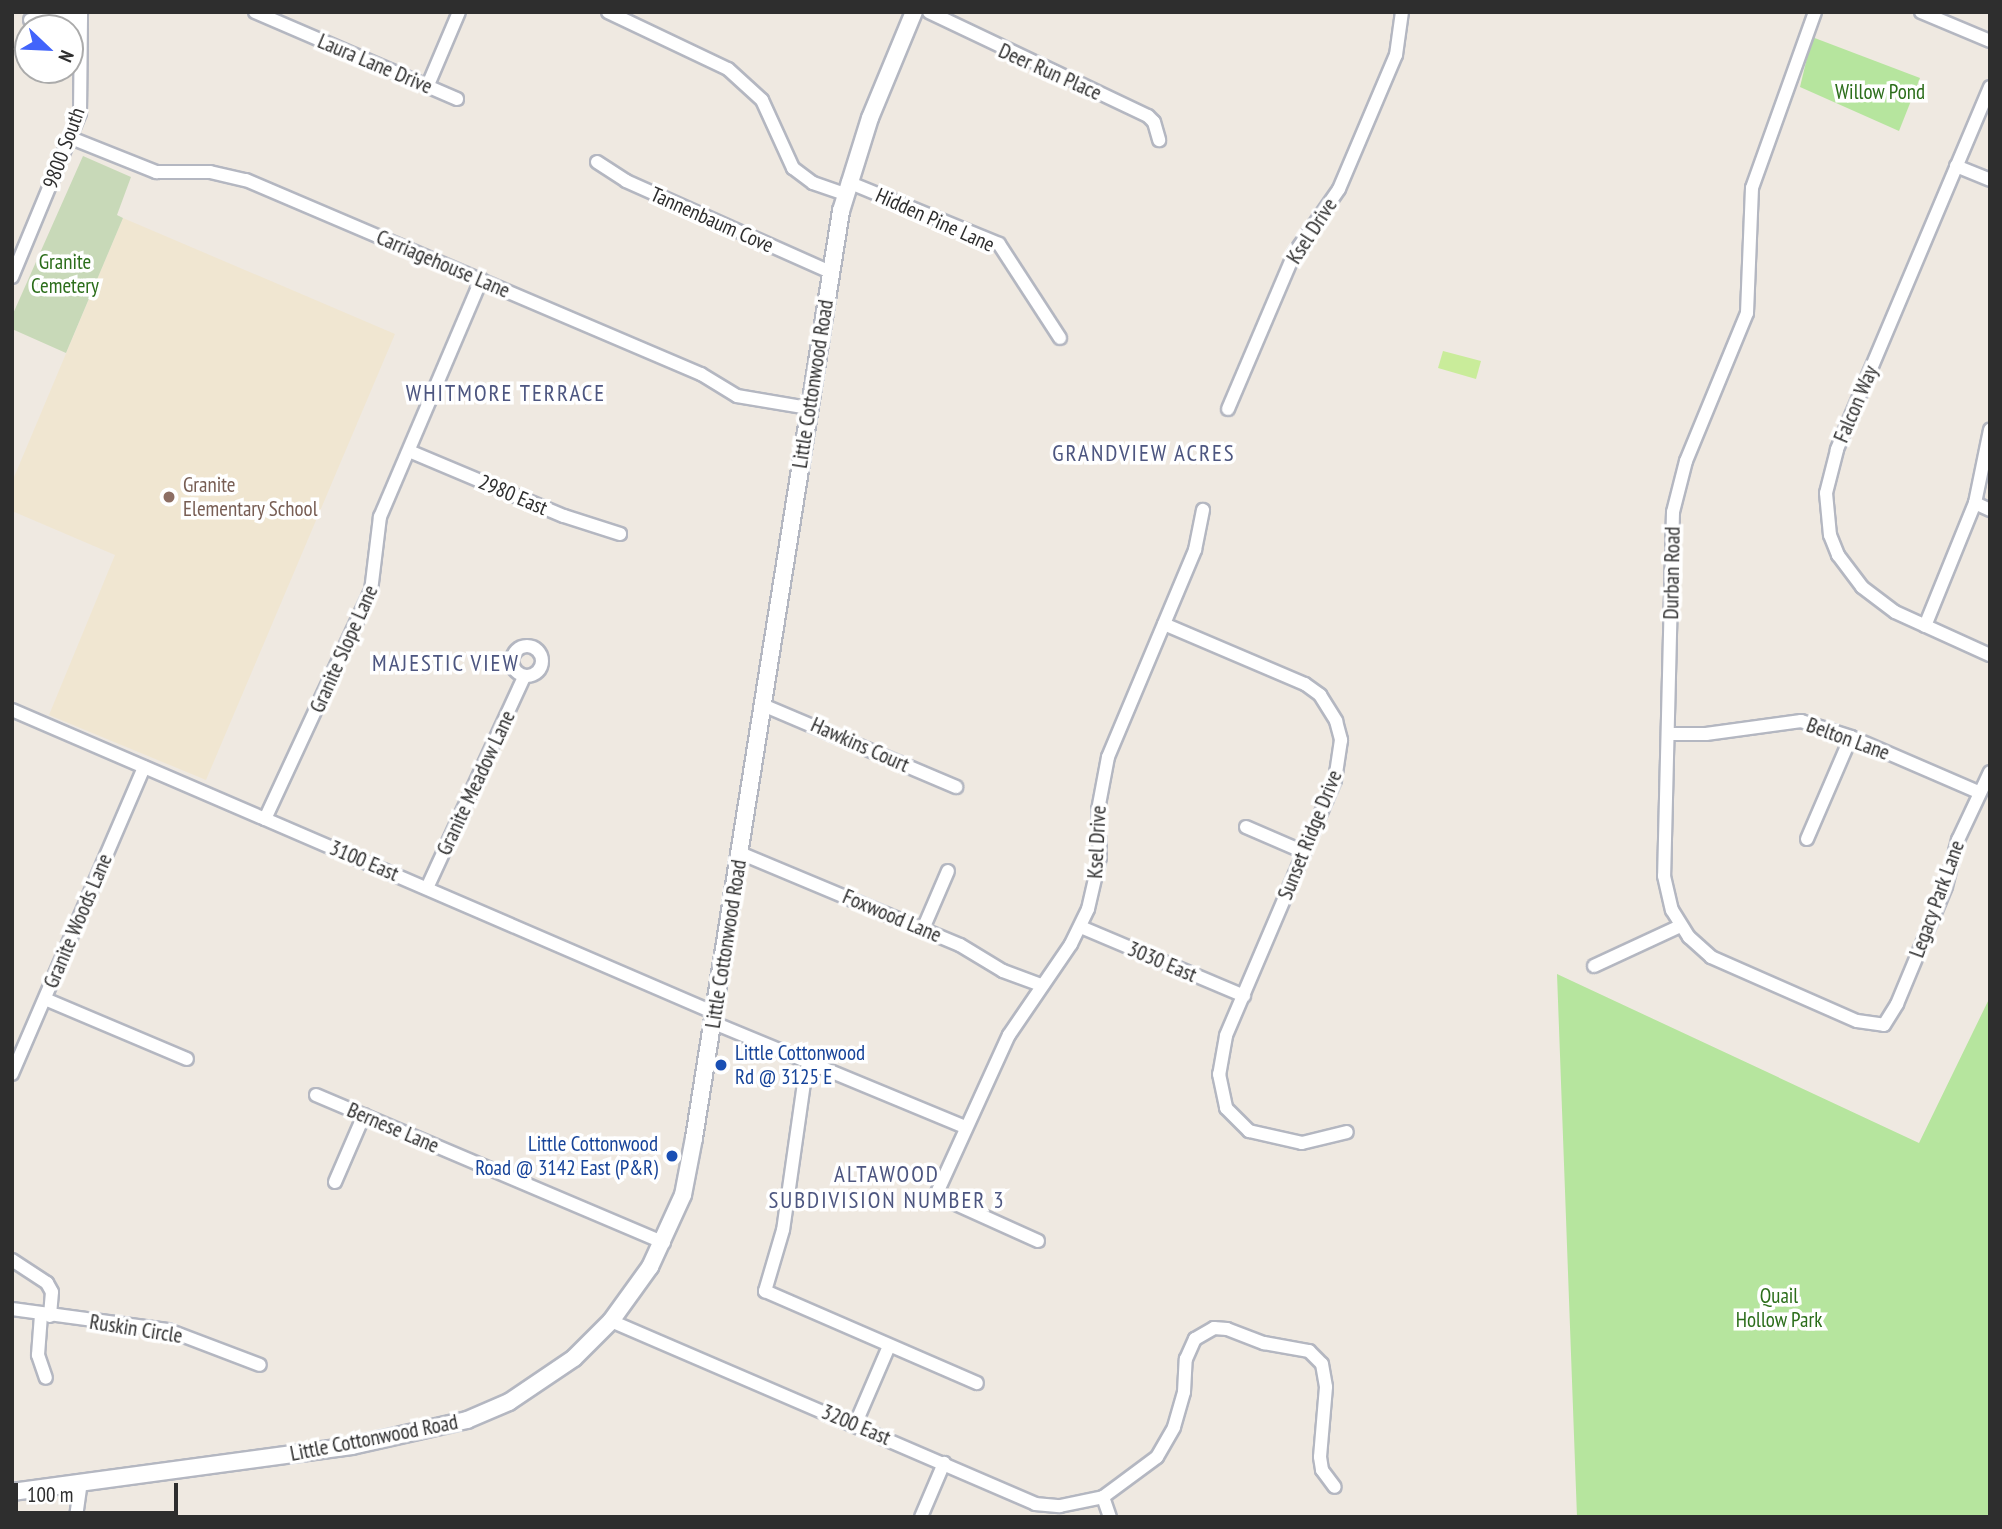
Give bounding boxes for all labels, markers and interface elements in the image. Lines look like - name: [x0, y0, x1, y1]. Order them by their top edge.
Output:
- north arrow: [14, 14, 84, 84]
- street label: Laura Lane Drive: [314, 29, 436, 99]
- street label: Deer Run Place: [995, 38, 1105, 106]
- text: N: [53, 47, 80, 66]
- park label: Willow Pond: [1835, 79, 1925, 105]
- street label: 9800 South: [38, 104, 90, 192]
- street label: Tannenbaum Cove: [647, 182, 777, 258]
- street label: Hidden Pine Lane: [872, 183, 998, 257]
- street label: Ksel Drive: [1282, 193, 1342, 269]
- street label: Carriagehouse Lane: [373, 225, 513, 303]
- park label: Granite Cemetery: [31, 249, 99, 299]
- street label: Little Cottonwood Road: [787, 298, 839, 470]
- street label: Falcon Way: [1828, 362, 1884, 446]
- district label: WHITMORE TERRACE: [408, 379, 604, 407]
- district label: GRANDVIEW ACRES: [1054, 439, 1234, 467]
- street label: 2980 East: [475, 469, 551, 521]
- place label: Granite Elementary School: [183, 472, 318, 522]
- marker: Granite Elementary School: [161, 489, 177, 505]
- street label: Durban Road: [1659, 526, 1685, 620]
- street label: Granite Slope Lane: [305, 581, 383, 717]
- district label: MAJESTIC VIEW: [373, 649, 519, 677]
- street label: Granite Meadow Lane: [431, 707, 521, 859]
- street label: Hawkins Court: [807, 712, 913, 778]
- street label: Belton Lane: [1803, 712, 1893, 766]
- street label: Sunset Ridge Drive: [1273, 767, 1347, 903]
- street label: Ksel Drive: [1083, 805, 1111, 879]
- street label: 3100 East: [326, 835, 402, 887]
- street label: Legacy Park Lane: [1904, 837, 1970, 961]
- street label: Granite Woods Lane: [38, 850, 118, 992]
- street label: Little Cottonwood Road: [700, 858, 752, 1030]
- street label: Foxwood Lane: [839, 884, 945, 948]
- street label: 3030 East: [1124, 936, 1200, 988]
- place label: Little Cottonwood Rd @ 3125 E: [735, 1040, 865, 1090]
- marker: Little Cottonwood Rd @ 3125 E: [713, 1057, 729, 1073]
- street label: Bernese Lane: [343, 1097, 443, 1159]
- place label: Little Cottonwood Road @ 3142 East (P&R): [475, 1131, 658, 1181]
- marker: Little Cottonwood Road @ 3142 East (P&R): [664, 1148, 680, 1164]
- district label: ALTAWOOD SUBDIVISION NUMBER 3: [771, 1160, 1003, 1214]
- park label: Quail Hollow Park: [1735, 1283, 1823, 1333]
- street label: Ruskin Circle: [88, 1309, 184, 1349]
- street label: 3200 East: [818, 1399, 894, 1451]
- street label: Little Cottonwood Road: [288, 1409, 460, 1467]
- scale bar: [18, 1470, 182, 1514]
- text: 100 m: [27, 1481, 73, 1508]

